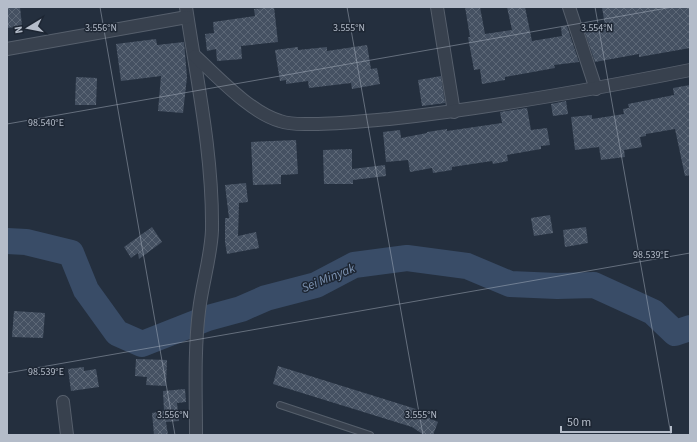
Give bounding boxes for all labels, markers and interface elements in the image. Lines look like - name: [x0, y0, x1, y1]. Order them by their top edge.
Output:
- north arrow: [8, 8, 48, 48]
- text: 3.556°N: [85, 21, 117, 35]
- text: 3.555°N: [333, 21, 365, 35]
- text: 3.554°N: [581, 21, 613, 35]
- text: N: [11, 25, 27, 35]
- text: 98.540°E: [28, 116, 64, 130]
- text: 98.539°E: [633, 248, 669, 262]
- water label: Sei Minyak: [299, 259, 359, 297]
- text: 98.539°E: [28, 365, 64, 379]
- text: 3.556°N: [157, 408, 189, 422]
- text: 3.555°N: [405, 408, 437, 422]
- scale bar: [561, 408, 671, 434]
- text: 50 m: [567, 414, 591, 431]

